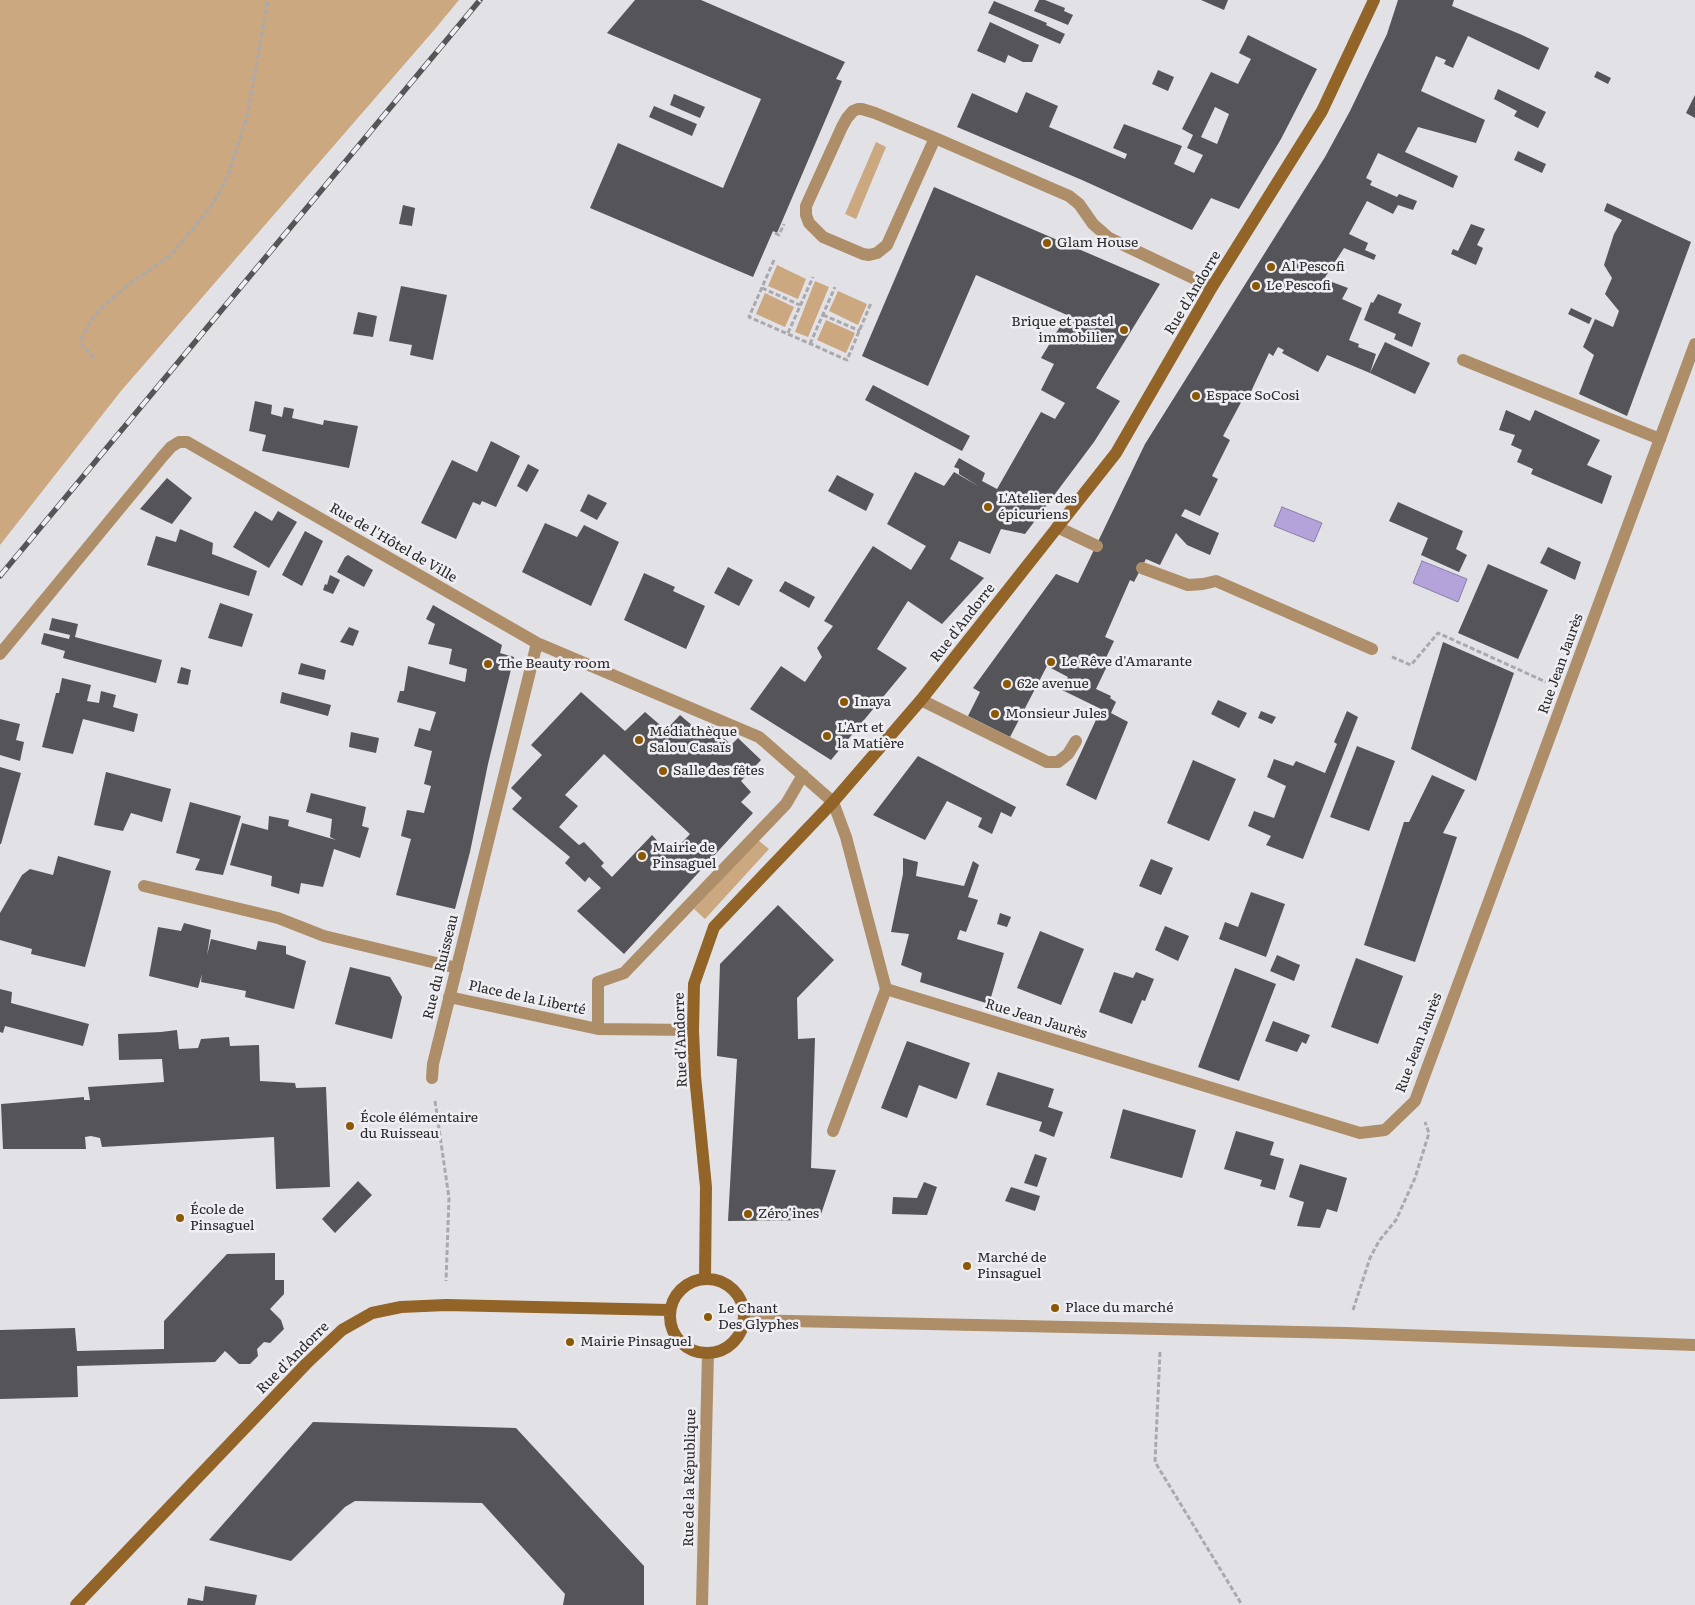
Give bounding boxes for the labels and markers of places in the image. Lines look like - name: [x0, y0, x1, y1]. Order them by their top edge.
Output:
- place label: Glam House: [1057, 235, 1138, 251]
- marker: Glam House: [1041, 237, 1053, 249]
- place label: Al Pescofi: [1281, 259, 1345, 275]
- marker: Al Pescofi: [1265, 261, 1277, 273]
- place label: Le Pescofi: [1266, 278, 1331, 294]
- marker: Le Pescofi: [1250, 280, 1262, 292]
- place label: Brique et pastel immobilier: [1011, 314, 1114, 347]
- marker: Brique et pastel immobilier: [1118, 324, 1130, 336]
- place label: Espace SoCosi: [1206, 388, 1300, 404]
- marker: Espace SoCosi: [1190, 390, 1202, 402]
- place label: L'Atelier des épicuriens: [998, 491, 1077, 524]
- marker: L'Atelier des épicuriens: [982, 501, 994, 513]
- place label: Le Rêve d'Amarante: [1061, 654, 1192, 670]
- place label: The Beauty room: [498, 656, 610, 672]
- marker: Le Rêve d'Amarante: [1045, 656, 1057, 668]
- marker: The Beauty room: [482, 658, 494, 670]
- place label: 62e avenue: [1017, 676, 1089, 692]
- marker: 62e avenue: [1001, 678, 1013, 690]
- place label: Inaya: [854, 694, 891, 710]
- marker: Inaya: [838, 696, 850, 708]
- place label: Monsieur Jules: [1005, 706, 1107, 722]
- marker: Monsieur Jules: [989, 708, 1001, 720]
- place label: L'Art et la Matière: [837, 720, 904, 752]
- place label: Médiathèque Salou Casaïs: [649, 724, 737, 756]
- marker: L'Art et la Matière: [821, 730, 833, 742]
- marker: Médiathèque Salou Casaïs: [633, 734, 645, 746]
- place label: Salle des fêtes: [673, 763, 764, 779]
- marker: Salle des fêtes: [657, 765, 669, 777]
- place label: Mairie de Pinsaguel: [652, 840, 717, 872]
- marker: Mairie de Pinsaguel: [636, 850, 648, 862]
- place label: École élémentaire du Ruisseau: [360, 1110, 478, 1142]
- marker: École élémentaire du Ruisseau: [344, 1120, 356, 1132]
- place label: École de Pinsaguel: [190, 1202, 255, 1234]
- place label: Zéro'ines: [758, 1206, 819, 1222]
- marker: Zéro'ines: [742, 1208, 754, 1220]
- marker: École de Pinsaguel: [174, 1212, 186, 1224]
- place label: Marché de Pinsaguel: [977, 1250, 1046, 1282]
- marker: Marché de Pinsaguel: [961, 1260, 973, 1272]
- place label: Place du marché: [1065, 1300, 1173, 1316]
- place label: Le Chant Des Glyphes: [718, 1301, 799, 1334]
- marker: Place du marché: [1049, 1302, 1061, 1314]
- marker: Le Chant Des Glyphes: [702, 1311, 714, 1323]
- place label: Mairie Pinsaguel: [580, 1334, 692, 1350]
- marker: Mairie Pinsaguel: [564, 1336, 576, 1348]

